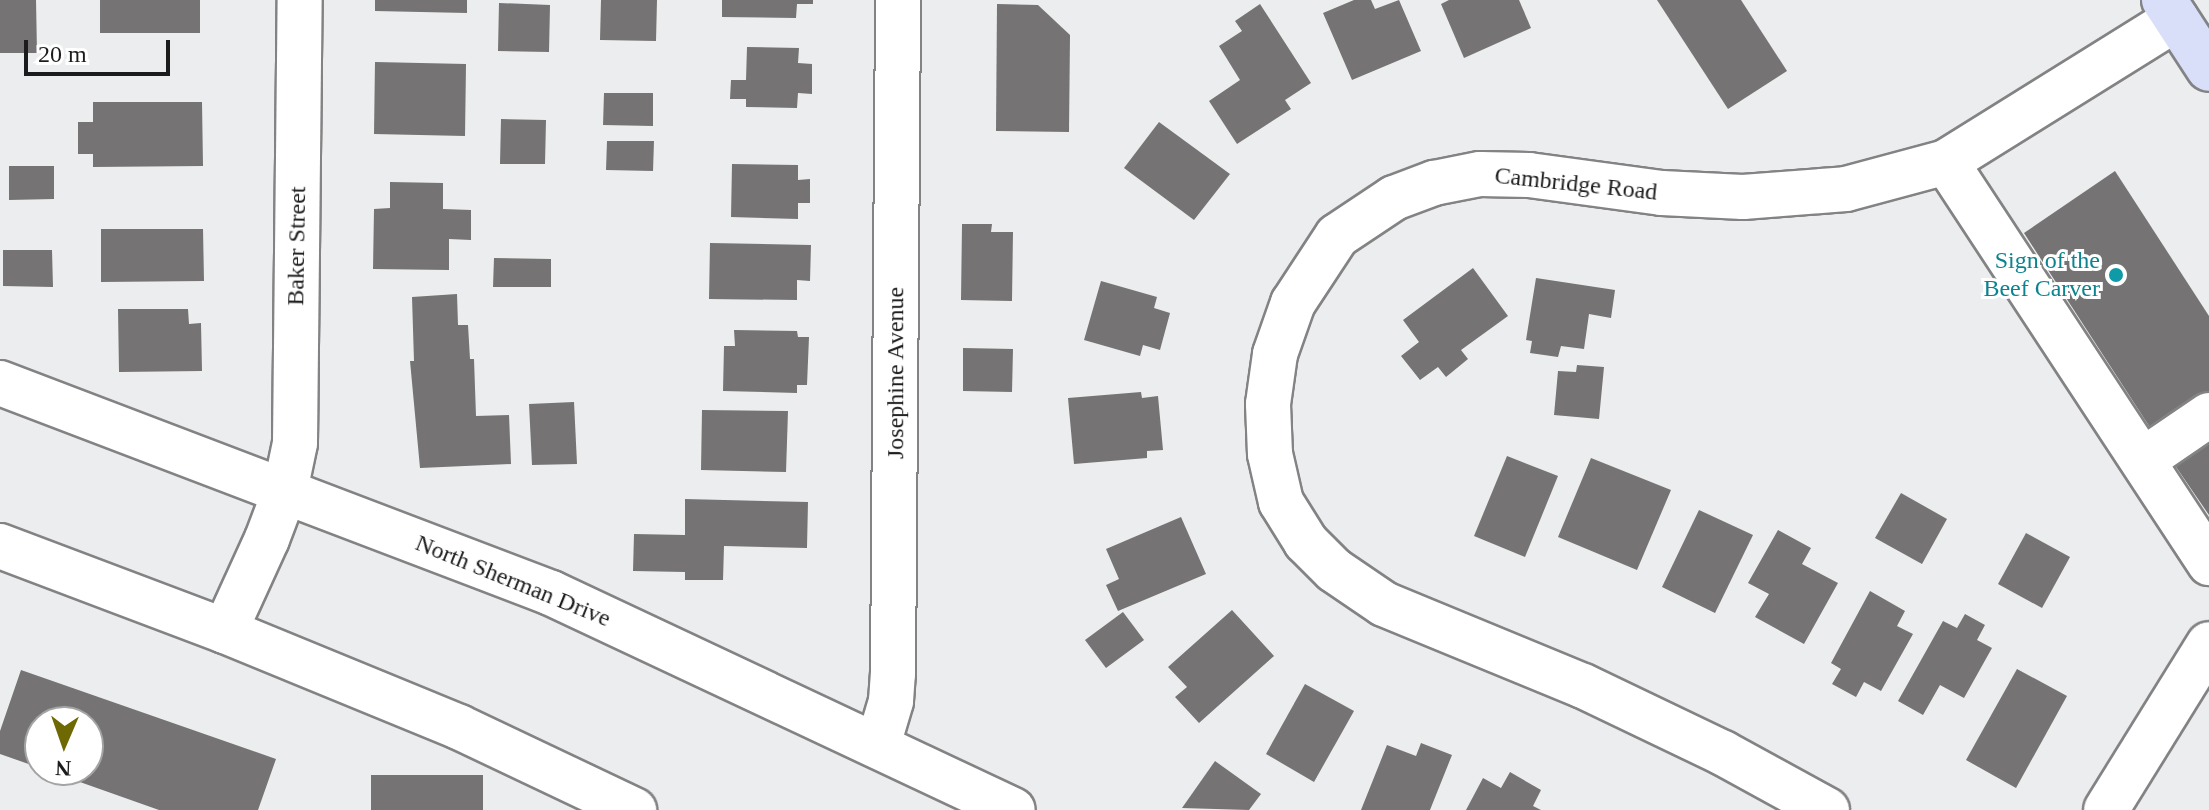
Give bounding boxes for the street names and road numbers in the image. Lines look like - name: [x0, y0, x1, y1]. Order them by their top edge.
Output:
- street label: Cambridge Road: [1493, 161, 1659, 207]
- street label: Baker Street: [282, 186, 312, 306]
- street label: Josephine Avenue: [882, 286, 910, 460]
- street label: North Sherman Drive: [411, 529, 615, 633]

